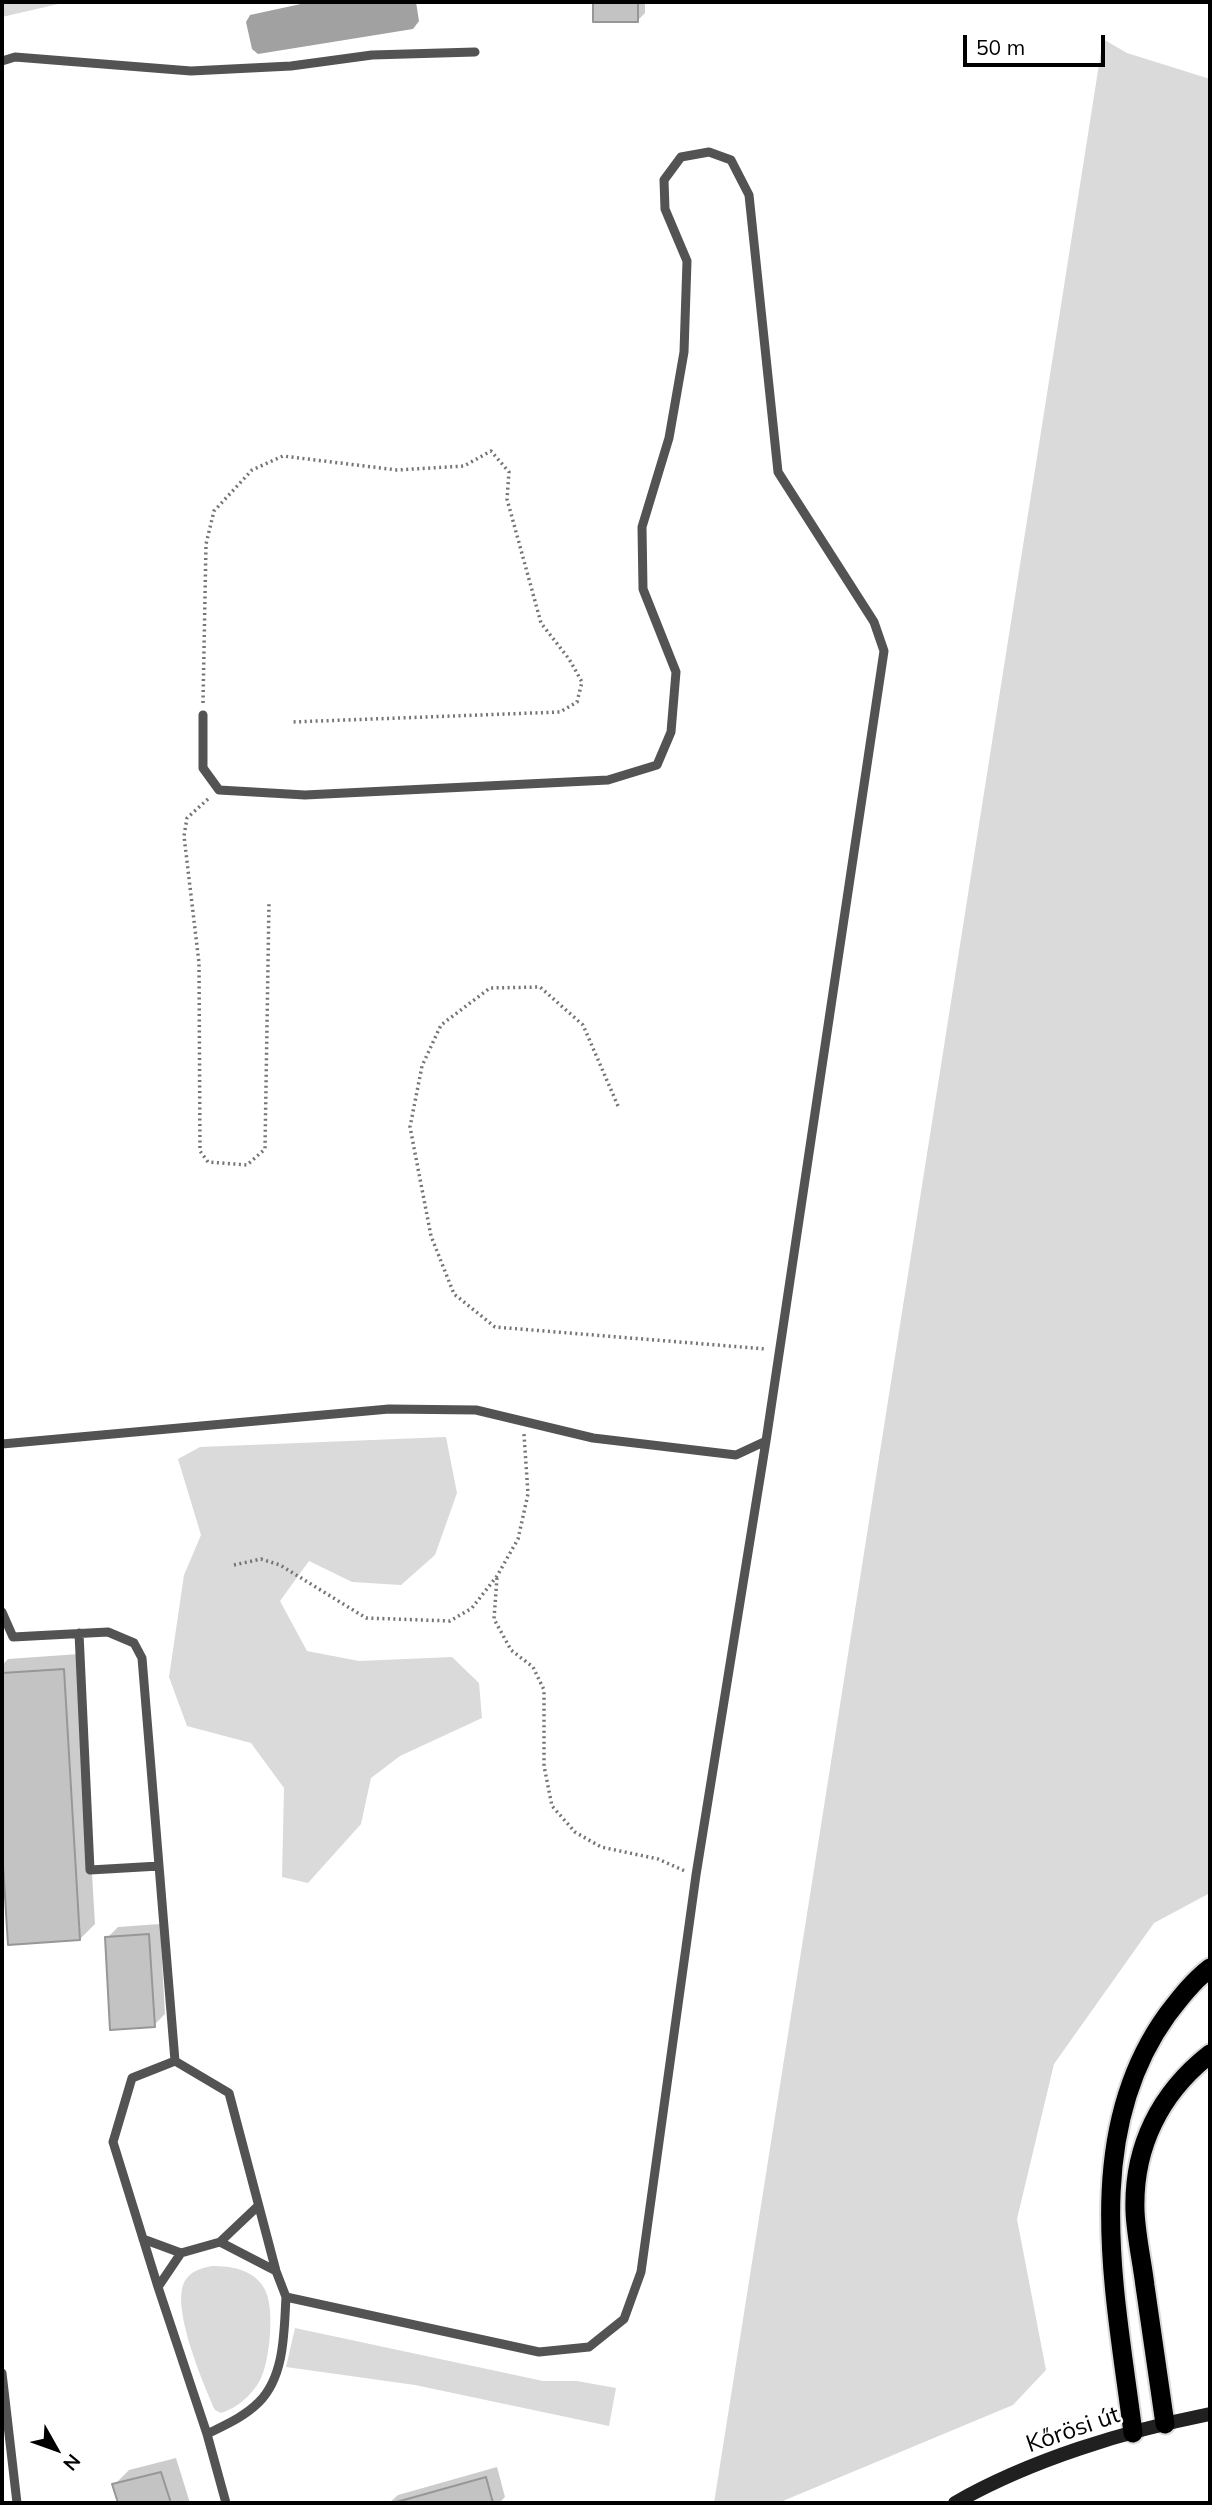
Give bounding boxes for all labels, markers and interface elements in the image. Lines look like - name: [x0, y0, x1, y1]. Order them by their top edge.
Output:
- scale bar: [967, 21, 1109, 65]
- text: 50 m: [976, 34, 1025, 60]
- street label: Kőrösi út: [1022, 2401, 1124, 2459]
- north arrow: [21, 2414, 91, 2484]
- text: N: [58, 2449, 86, 2476]

